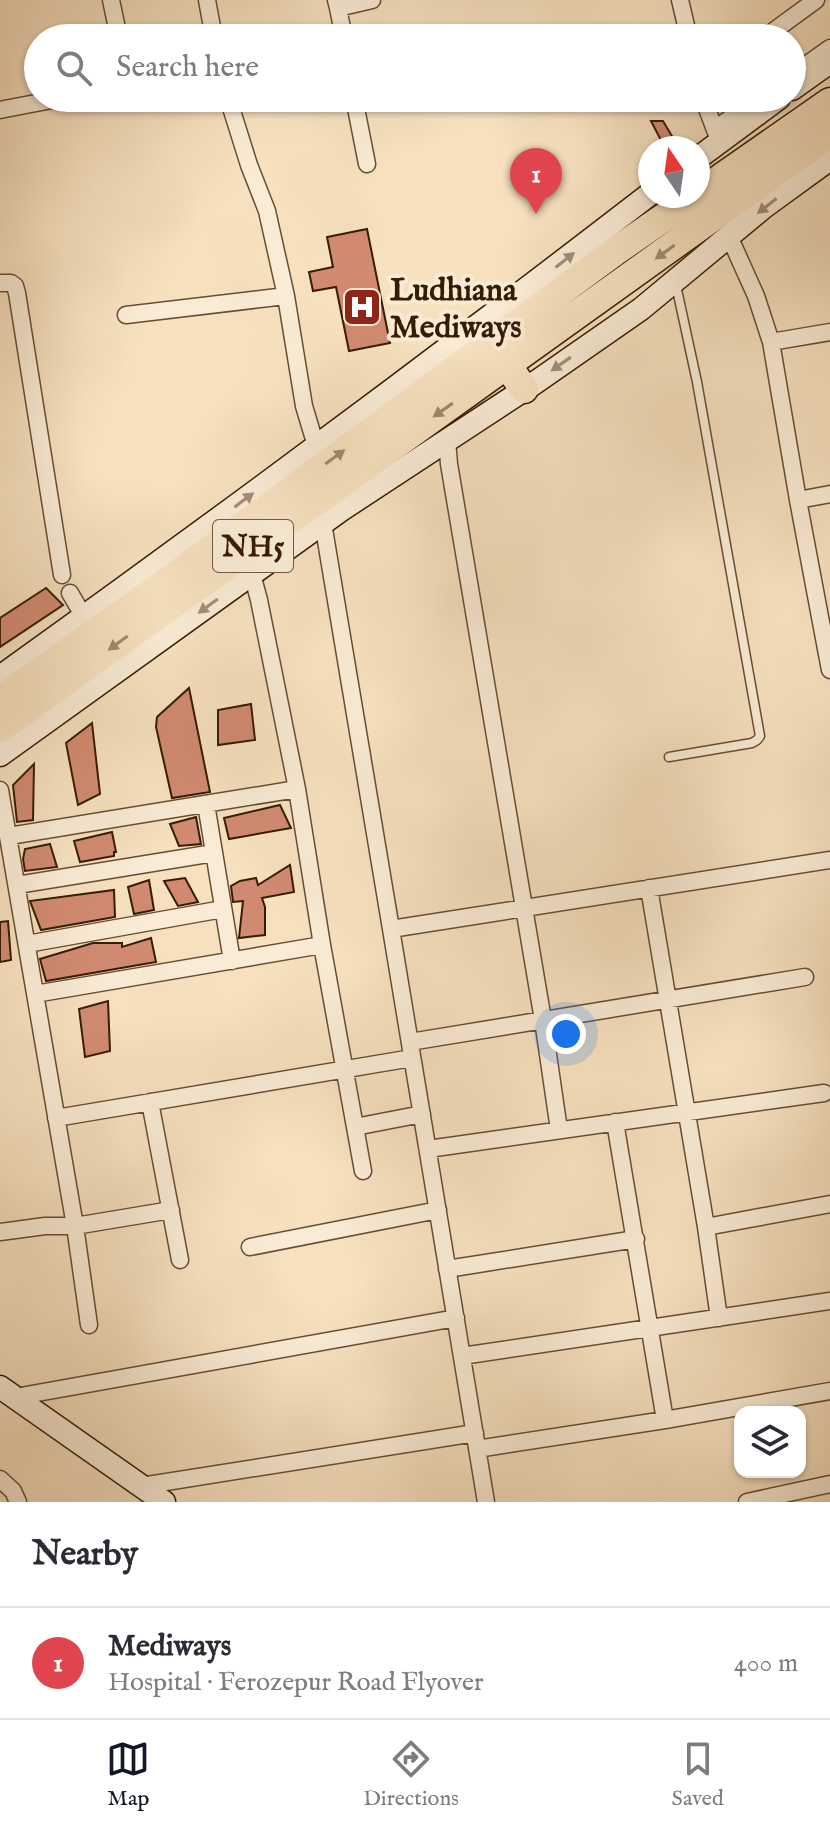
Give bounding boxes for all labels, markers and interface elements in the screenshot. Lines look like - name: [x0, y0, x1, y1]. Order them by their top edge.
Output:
- search box: [24, 24, 806, 112]
- icon: search: [52, 46, 96, 90]
- text: Search here: [116, 49, 259, 87]
- north arrow: [638, 136, 710, 208]
- pin: 1: [510, 148, 562, 214]
- one-way arrow: [757, 197, 777, 213]
- one-way arrow: [654, 244, 676, 260]
- one-way arrow: [554, 253, 575, 269]
- place label: Ludhiana Mediways: [390, 271, 521, 349]
- hospital icon: Ludhiana Mediways: [341, 286, 383, 328]
- one-way arrow: [551, 356, 572, 371]
- one-way arrow: [433, 402, 454, 417]
- one-way arrow: [325, 450, 345, 466]
- one-way arrow: [234, 493, 255, 508]
- road number: NH5: [213, 520, 293, 572]
- one-way arrow: [198, 598, 219, 613]
- one-way arrow: [107, 635, 129, 651]
- your location: [546, 1014, 586, 1054]
- map controls: [734, 1406, 806, 1478]
- button: layers: [734, 1406, 806, 1478]
- text: Nearby: [32, 1533, 138, 1576]
- text: Mediways: [108, 1628, 231, 1666]
- text: 1: [53, 1647, 63, 1680]
- text: 400 m: [734, 1647, 798, 1680]
- text: Hospital · Ferozepur Road Flyover: [108, 1666, 483, 1699]
- tab: Map: [106, 1737, 150, 1813]
- tab: Directions: [363, 1737, 459, 1813]
- tab: Saved: [672, 1737, 724, 1813]

